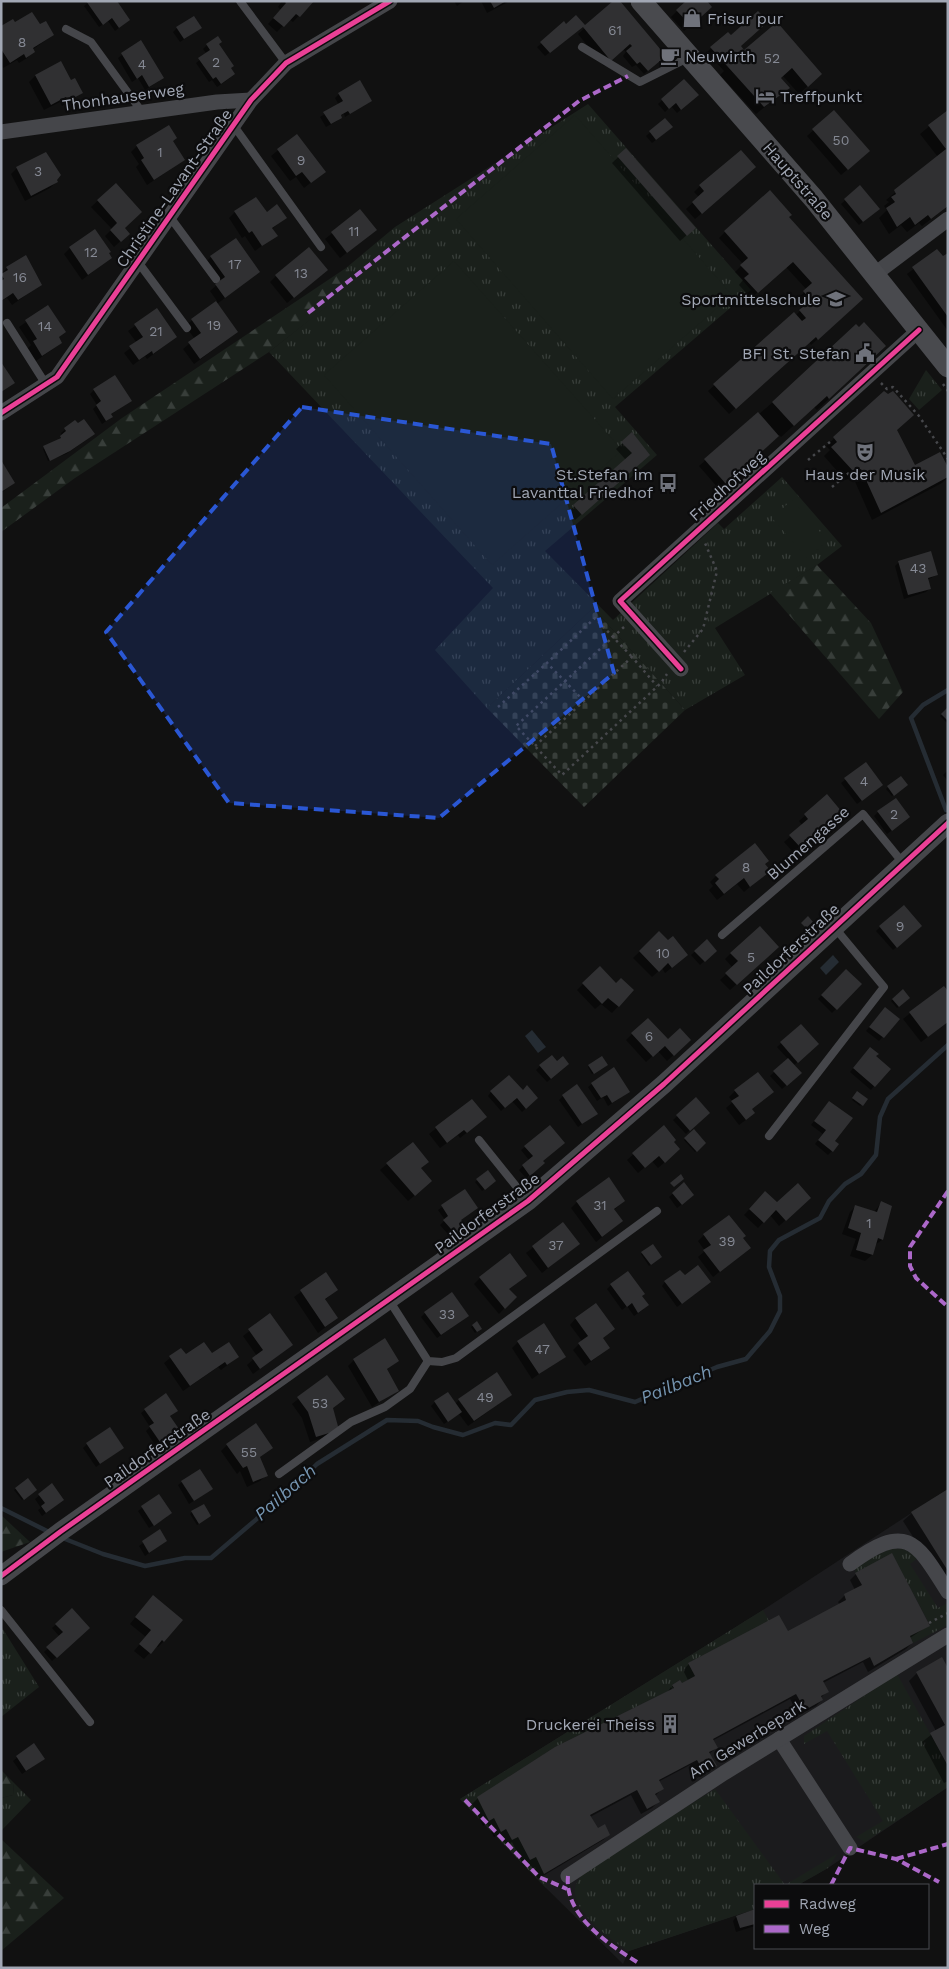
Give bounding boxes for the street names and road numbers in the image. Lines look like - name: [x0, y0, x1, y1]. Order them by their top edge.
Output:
- street label: Thonhauserweg: [61, 79, 186, 115]
- street label: Christine-Lavant-Straße: [112, 105, 236, 271]
- street label: Hauptstraße: [759, 138, 837, 224]
- street label: Friedhofweg: [685, 447, 769, 525]
- street label: Blumengasse: [763, 802, 853, 884]
- street label: Paildorferstraße: [739, 899, 843, 999]
- street label: Paildorferstraße: [431, 1169, 543, 1257]
- street label: Paildorferstraße: [100, 1404, 214, 1492]
- street label: Am Gewerbepark: [685, 1695, 809, 1783]

